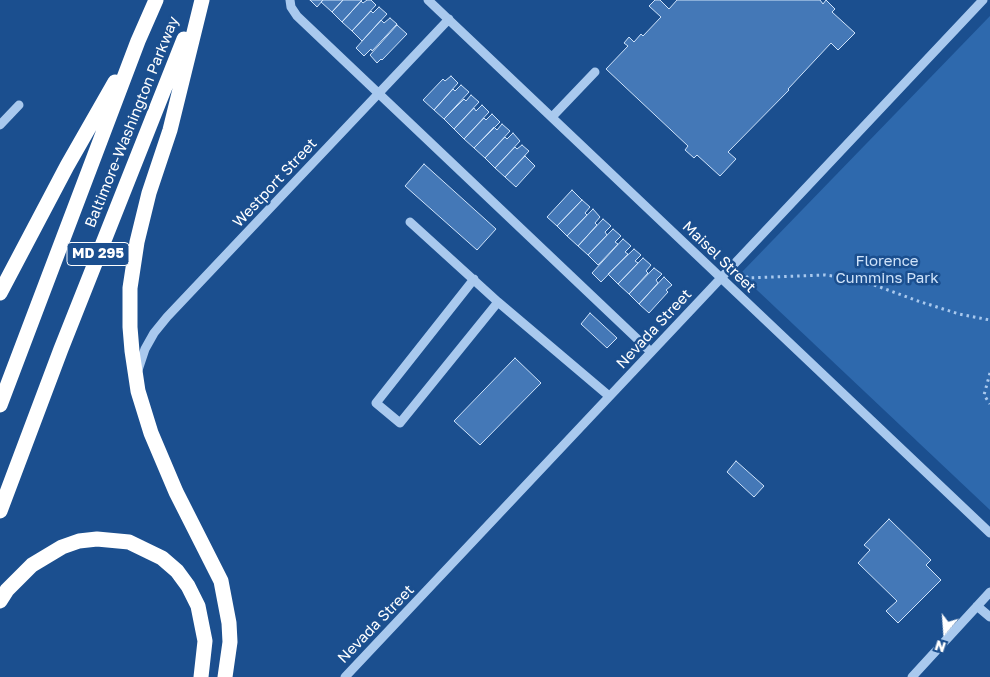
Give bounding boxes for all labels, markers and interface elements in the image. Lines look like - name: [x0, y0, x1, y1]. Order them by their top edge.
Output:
- street label: Baltimore-Washington Parkway: [81, 14, 183, 230]
- street label: Westport Street: [229, 135, 321, 231]
- street label: Maisel Street: [679, 218, 759, 296]
- road number: MD 295: [67, 242, 129, 266]
- park label: Florence Cummins Park: [835, 252, 939, 287]
- street label: Nevada Street: [613, 286, 695, 372]
- street label: Nevada Street: [334, 581, 418, 667]
- north arrow: [920, 607, 970, 657]
- text: N: [933, 637, 948, 656]

